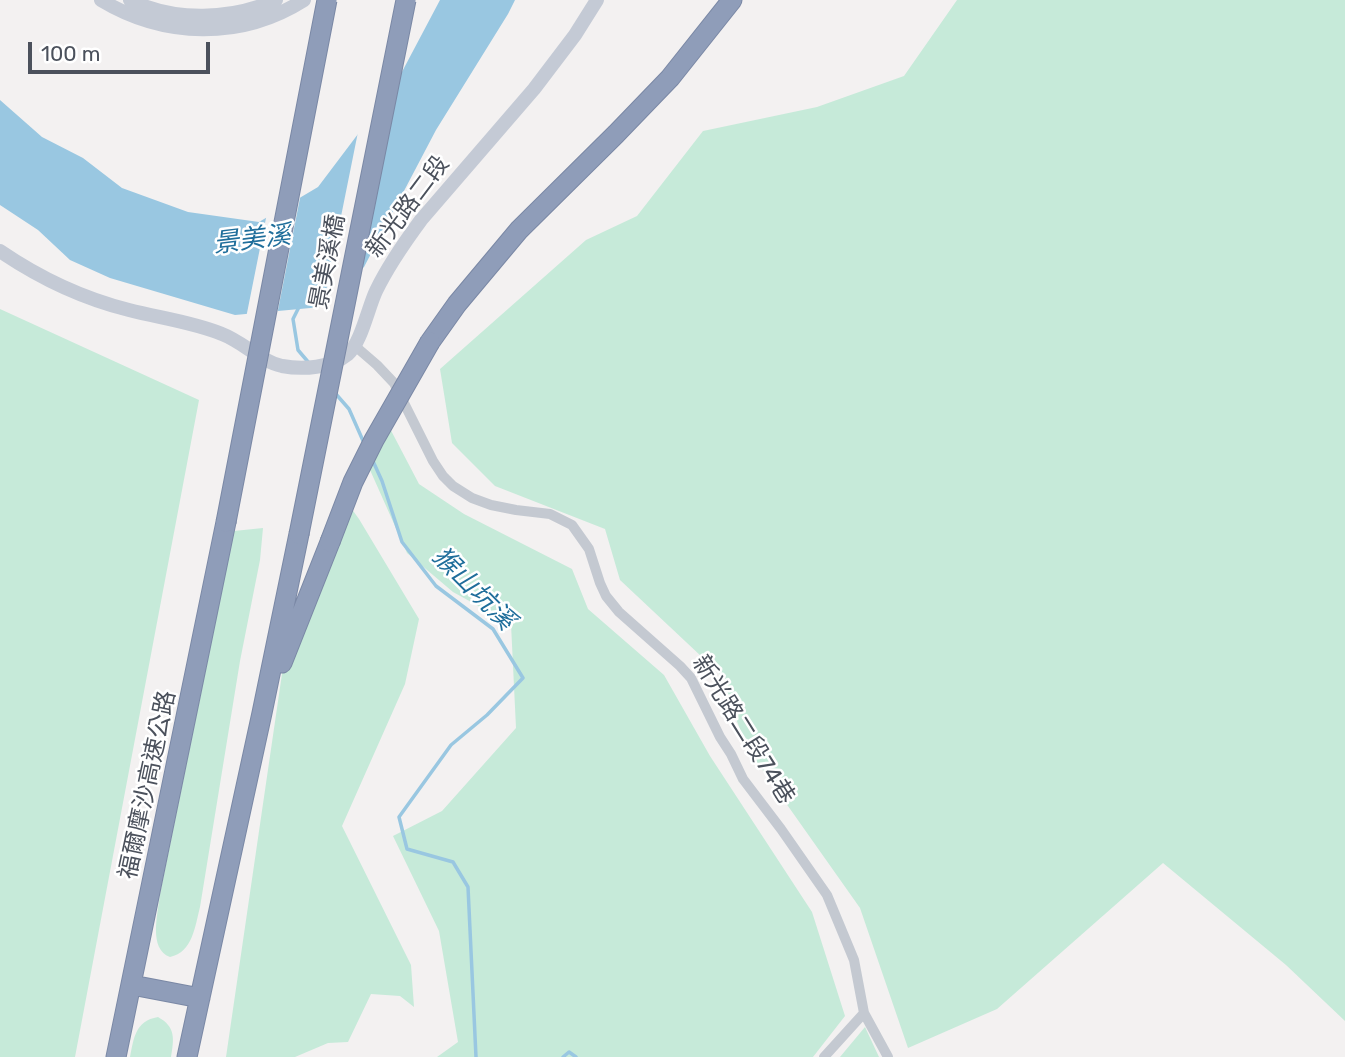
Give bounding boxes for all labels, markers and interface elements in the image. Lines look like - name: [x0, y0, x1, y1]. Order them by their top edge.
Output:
- scale bar: [32, 28, 214, 72]
- text: 100 m: [41, 41, 100, 66]
- street label: 新光路二段: [360, 150, 456, 264]
- street label: 景美溪橋: [305, 212, 351, 312]
- water label: 景美溪: [211, 220, 293, 260]
- water label: 猴山坑溪: [425, 541, 521, 637]
- street label: 新光路二段74巷: [686, 650, 800, 810]
- street label: 福爾摩沙高速公路: [114, 688, 182, 882]

